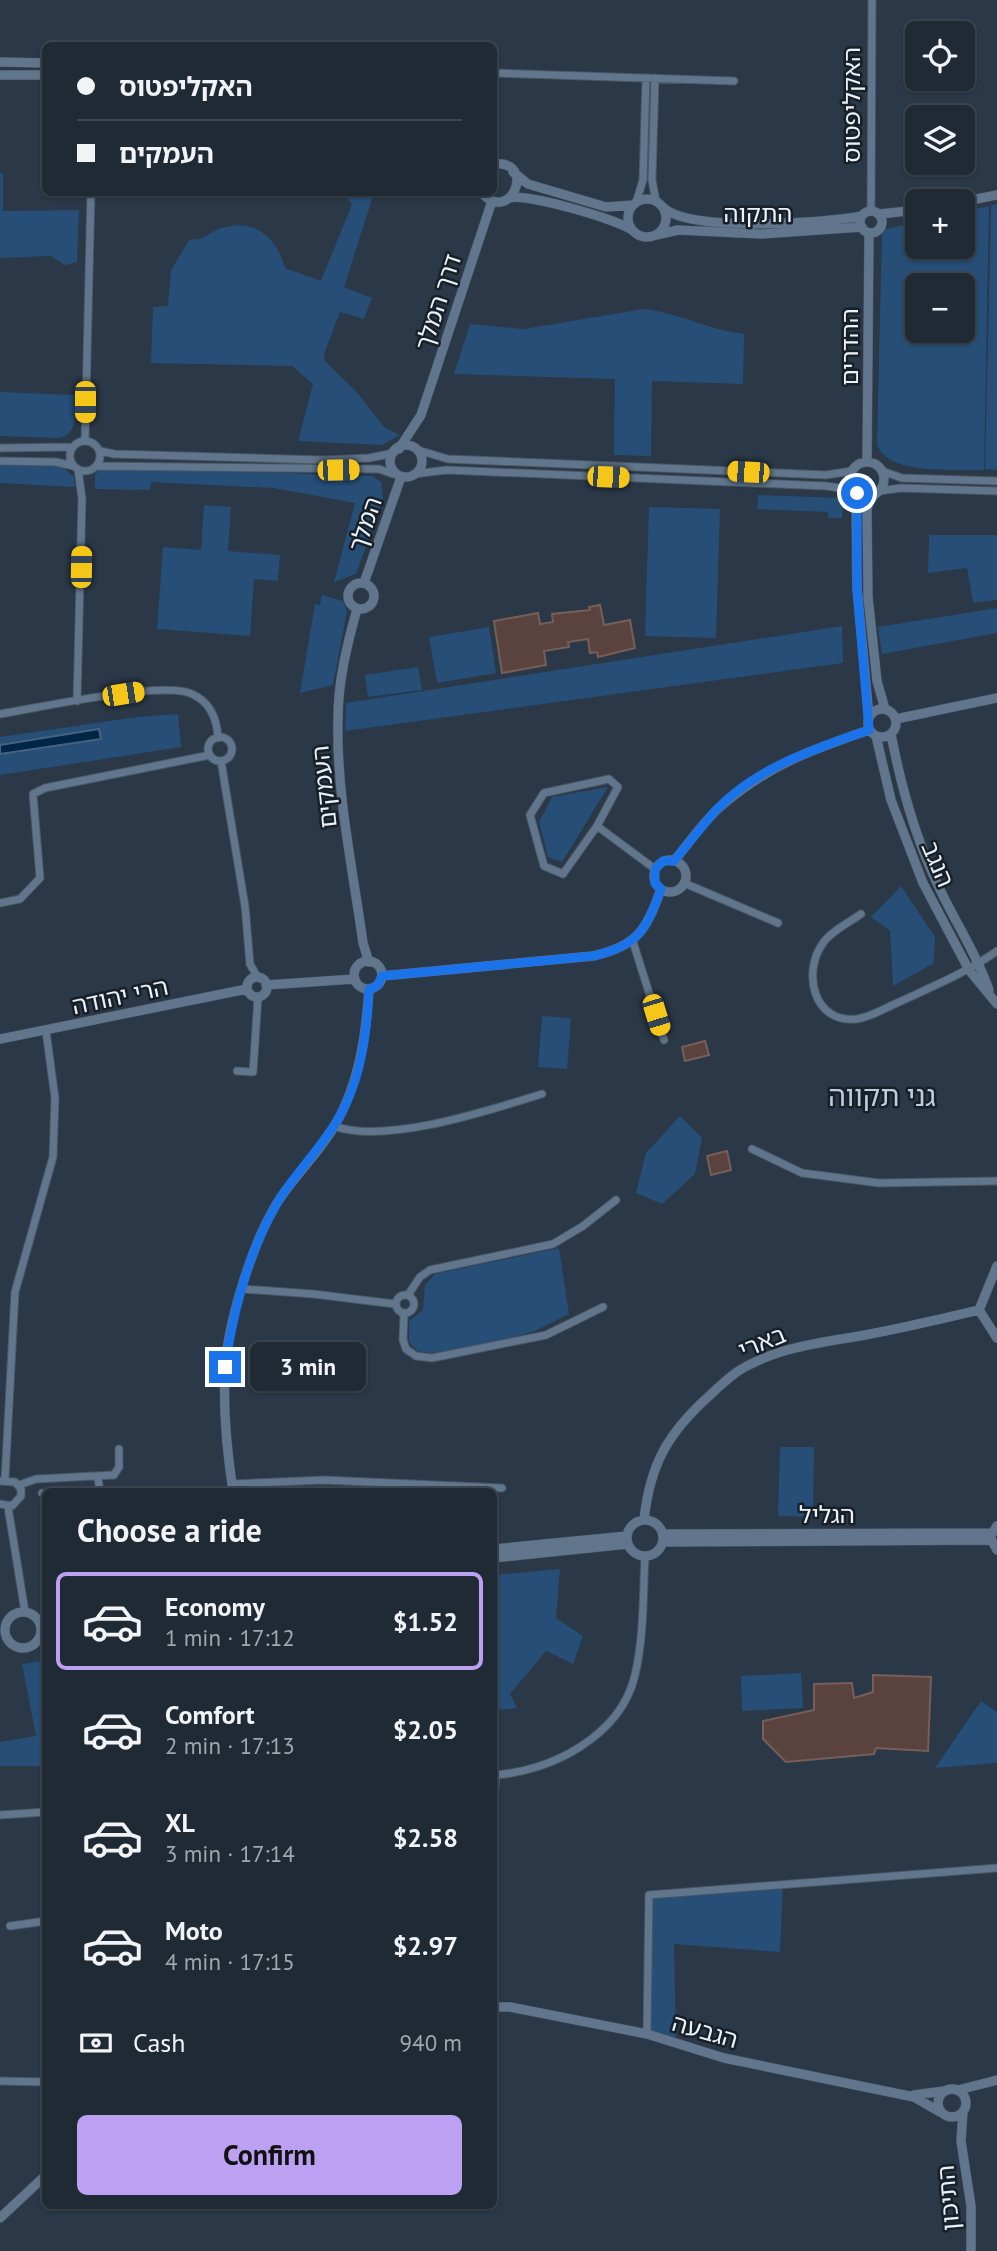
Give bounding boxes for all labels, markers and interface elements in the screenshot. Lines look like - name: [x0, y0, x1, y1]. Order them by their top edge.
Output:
- map controls: [905, 21, 975, 343]
- button: locate: [905, 21, 975, 91]
- street label: האקליפטוס: [836, 47, 867, 163]
- text: האקליפטוס: [119, 70, 253, 103]
- button: layers: [905, 105, 975, 175]
- text: העמקים: [119, 137, 214, 170]
- button: +: [905, 189, 975, 259]
- street label: התקוה: [724, 198, 792, 229]
- street label: דרך המלך: [408, 250, 468, 354]
- button: −: [905, 273, 975, 343]
- street label: ההדרים: [834, 308, 865, 386]
- car: [75, 381, 96, 423]
- car: [317, 459, 360, 481]
- car: [727, 460, 770, 484]
- car: [587, 466, 630, 488]
- route start: [841, 477, 873, 509]
- street label: המלך: [341, 493, 389, 555]
- car: [71, 546, 92, 588]
- car: [101, 680, 146, 708]
- street label: העמקים: [304, 744, 344, 830]
- street label: הנגב: [915, 836, 961, 892]
- street label: הרי יהודה: [69, 971, 171, 1021]
- car: [640, 992, 673, 1038]
- district label: גני תקווה: [828, 1077, 936, 1114]
- street label: בארי: [734, 1319, 790, 1365]
- callout: 3 min: [250, 1342, 365, 1392]
- route end: [209, 1351, 241, 1383]
- text: 3 min: [280, 1352, 336, 1381]
- street label: הגליל: [799, 1499, 855, 1530]
- text: Choose a ride: [77, 1509, 262, 1551]
- icon: car: [81, 1590, 144, 1653]
- text: Economy: [165, 1590, 265, 1623]
- text: $1.52: [393, 1605, 458, 1638]
- text: 1 min · 17:12: [165, 1623, 295, 1652]
- icon: car: [81, 1698, 144, 1761]
- text: Comfort: [165, 1698, 255, 1731]
- text: $2.05: [393, 1713, 458, 1746]
- text: 2 min · 17:13: [165, 1731, 295, 1760]
- icon: car: [81, 1806, 144, 1869]
- text: XL: [165, 1806, 195, 1839]
- text: $2.58: [393, 1821, 458, 1854]
- text: 3 min · 17:14: [165, 1839, 295, 1868]
- icon: car: [81, 1914, 144, 1977]
- text: Moto: [165, 1914, 223, 1947]
- text: $2.97: [393, 1929, 458, 1962]
- text: 4 min · 17:15: [165, 1947, 295, 1976]
- street label: הגבעה: [668, 2007, 742, 2055]
- icon: cash: [77, 2024, 115, 2062]
- text: Cash: [133, 2026, 185, 2059]
- text: 940 m: [400, 2028, 462, 2057]
- button: Confirm: [77, 2115, 462, 2195]
- street label: התיכון: [930, 2164, 966, 2232]

